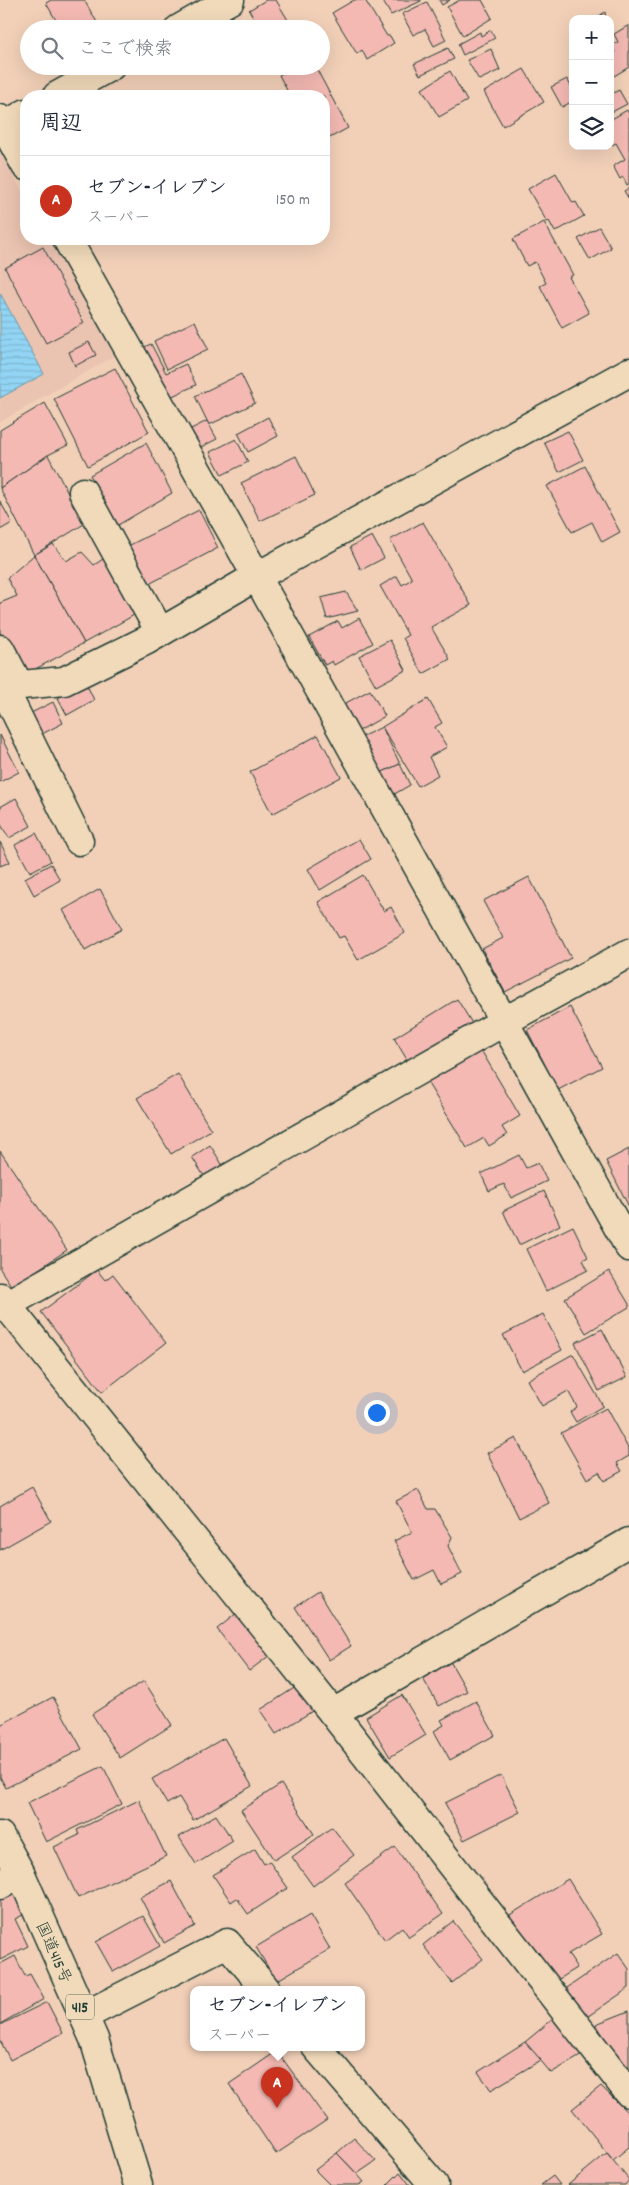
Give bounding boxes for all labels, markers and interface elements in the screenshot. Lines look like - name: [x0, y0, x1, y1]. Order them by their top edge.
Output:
- map controls: [569, 15, 614, 150]
- button: +: [569, 15, 614, 60]
- search box: [20, 20, 330, 75]
- icon: search: [38, 34, 66, 62]
- text: ここで検索: [78, 37, 173, 64]
- button: −: [569, 60, 614, 105]
- button: layers: [569, 105, 614, 150]
- text: 周辺: [40, 110, 82, 140]
- text: セブン-イレブン: [87, 176, 227, 203]
- text: A: [52, 189, 60, 212]
- text: 150 m: [276, 189, 310, 212]
- text: スーパー: [87, 207, 150, 230]
- your location: [364, 1400, 390, 1426]
- street label: 国道415号: [29, 1918, 77, 1988]
- popup: [190, 1986, 365, 2051]
- road number: 415: [66, 1994, 94, 2020]
- text: セブン-イレブン: [208, 1994, 347, 2021]
- text: スーパー: [208, 2025, 271, 2048]
- pin: A: [261, 2067, 293, 2108]

